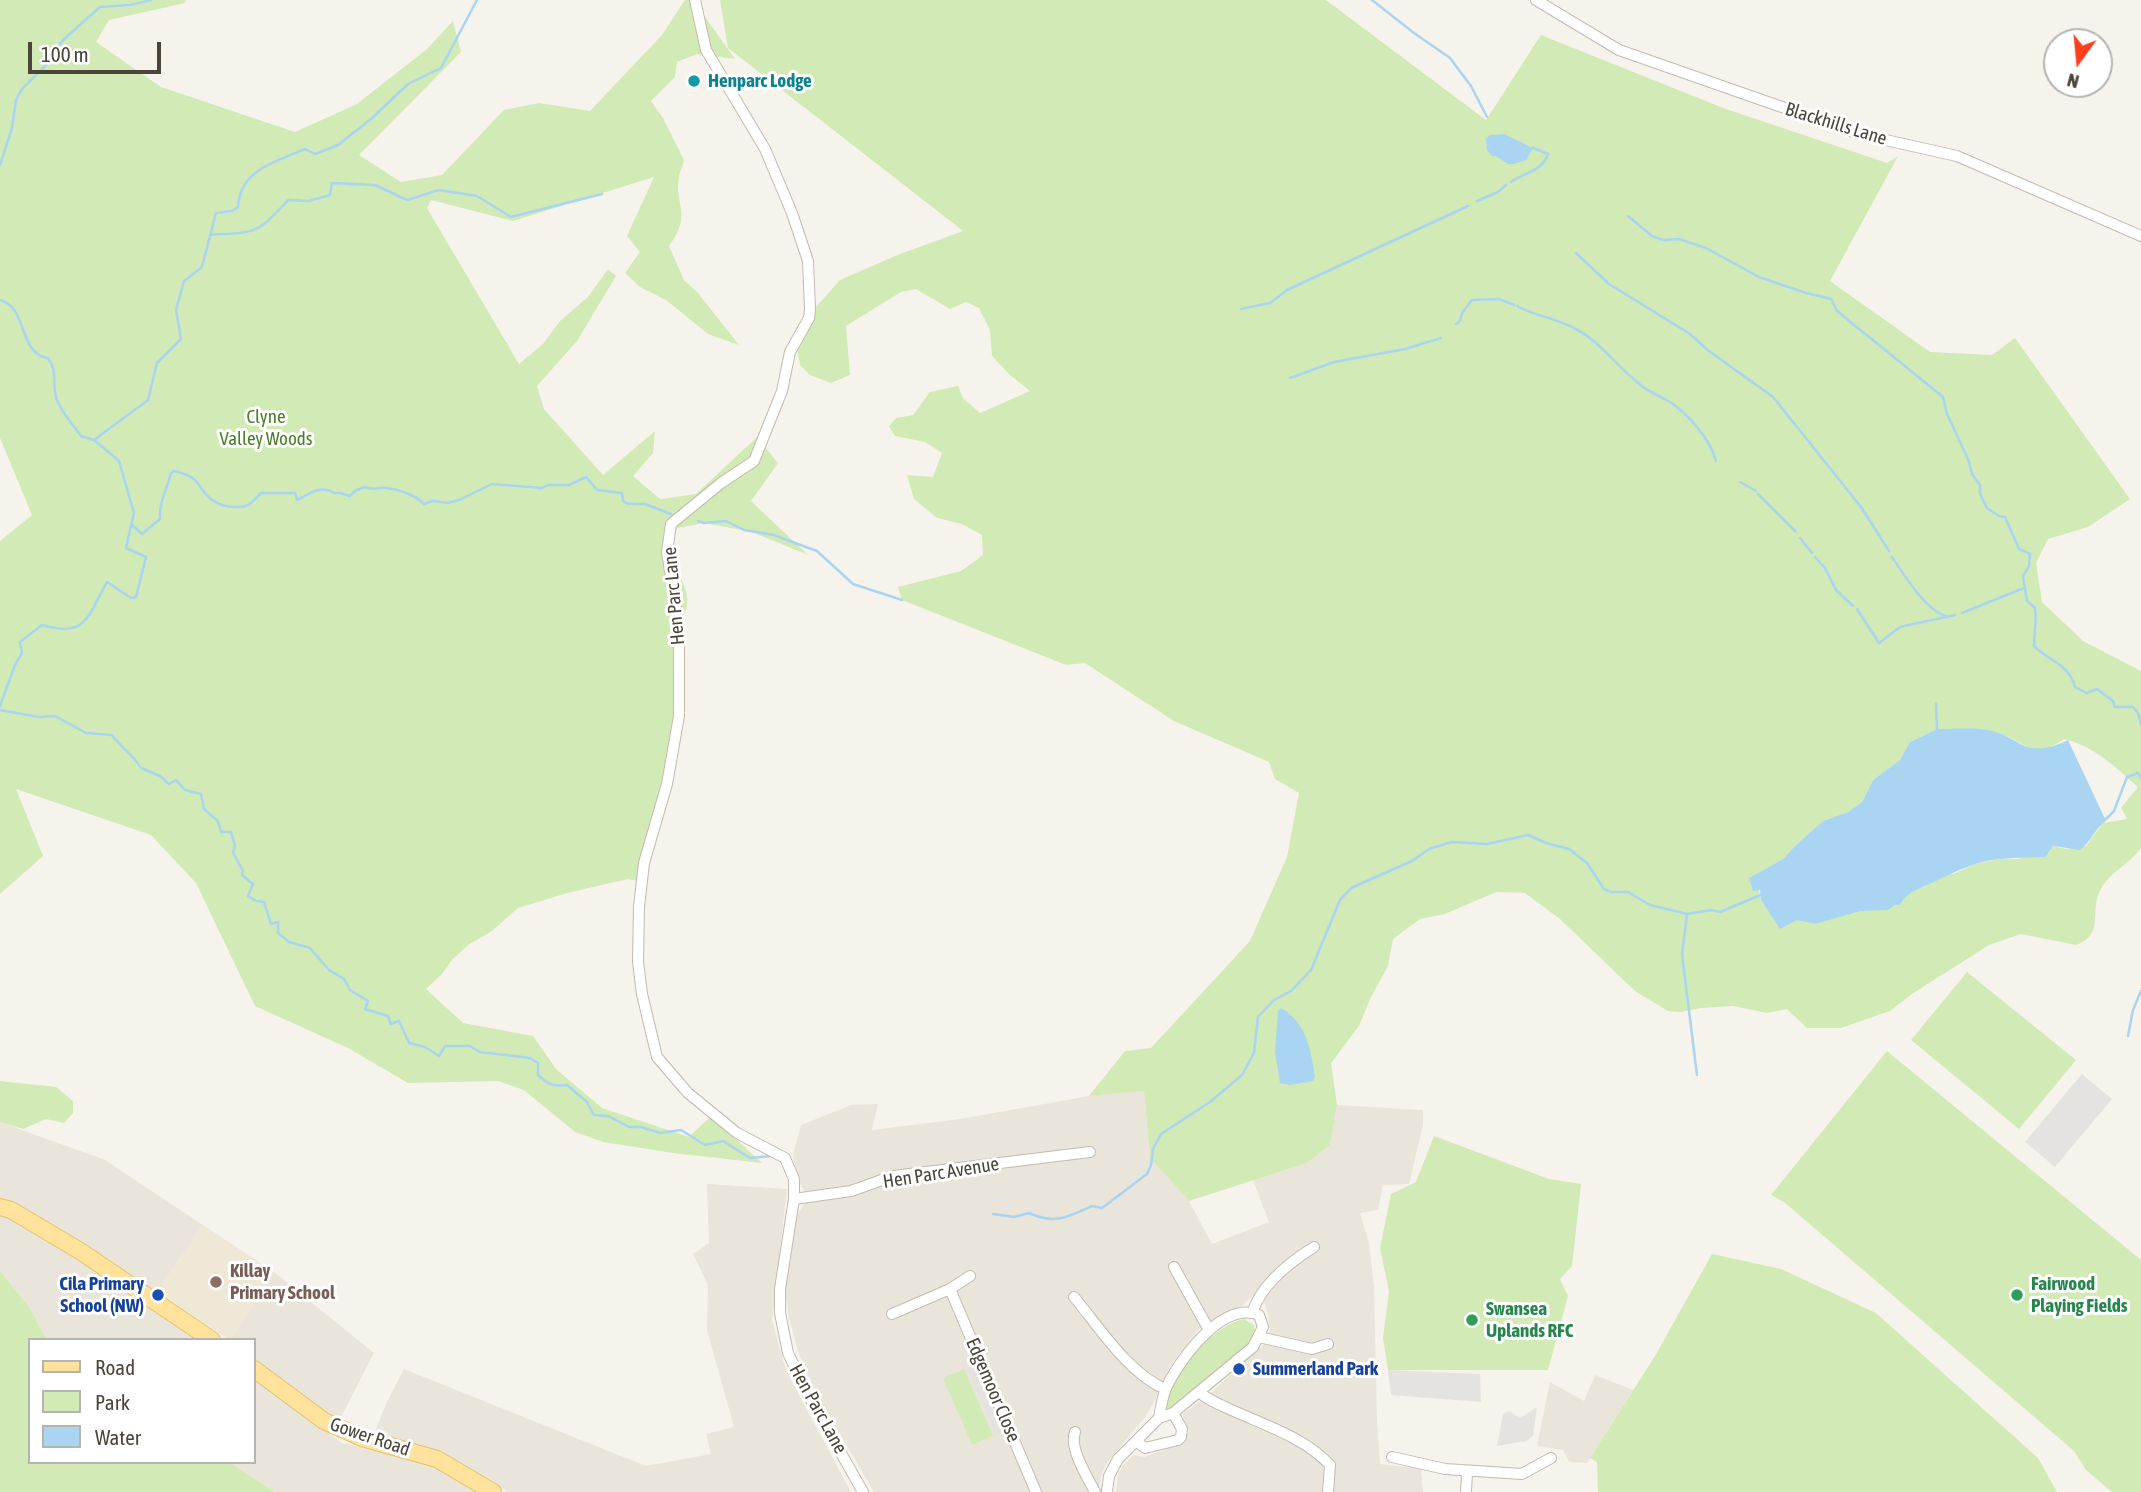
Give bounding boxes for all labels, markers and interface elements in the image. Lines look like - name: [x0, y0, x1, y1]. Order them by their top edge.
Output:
- scale bar: [32, 28, 164, 72]
- north arrow: [2043, 28, 2113, 98]
- text: 100 m: [41, 42, 89, 66]
- text: N: [2065, 69, 2081, 93]
- place label: Henparc Lodge: [708, 70, 812, 92]
- marker: Henparc Lodge: [686, 73, 702, 89]
- street label: Blackhills Lane: [1782, 98, 1890, 150]
- park label: Clyne Valley Woods: [219, 406, 313, 450]
- street label: Hen Parc Lane: [658, 546, 690, 646]
- street label: Hen Parc Avenue: [881, 1153, 1001, 1193]
- place label: Killay Primary School: [230, 1260, 335, 1304]
- place label: Cila Primary School (NW): [59, 1273, 144, 1317]
- place label: Fairwood Playing Fields: [2031, 1273, 2128, 1317]
- marker: Killay Primary School: [208, 1274, 224, 1290]
- marker: Cila Primary School (NW): [150, 1287, 166, 1303]
- marker: Fairwood Playing Fields: [2009, 1287, 2025, 1303]
- place label: Swansea Uplands RFC: [1486, 1298, 1573, 1342]
- marker: Swansea Uplands RFC: [1464, 1312, 1480, 1328]
- street label: Edgemoor Close: [961, 1334, 1025, 1446]
- legend: [28, 1338, 256, 1464]
- text: Road: [95, 1355, 135, 1379]
- place label: Summerland Park: [1253, 1358, 1378, 1380]
- street label: Hen Parc Lane: [784, 1360, 852, 1458]
- marker: Summerland Park: [1231, 1361, 1247, 1377]
- text: Park: [95, 1390, 130, 1414]
- street label: Gower Road: [327, 1413, 413, 1461]
- text: Water: [95, 1425, 141, 1449]

